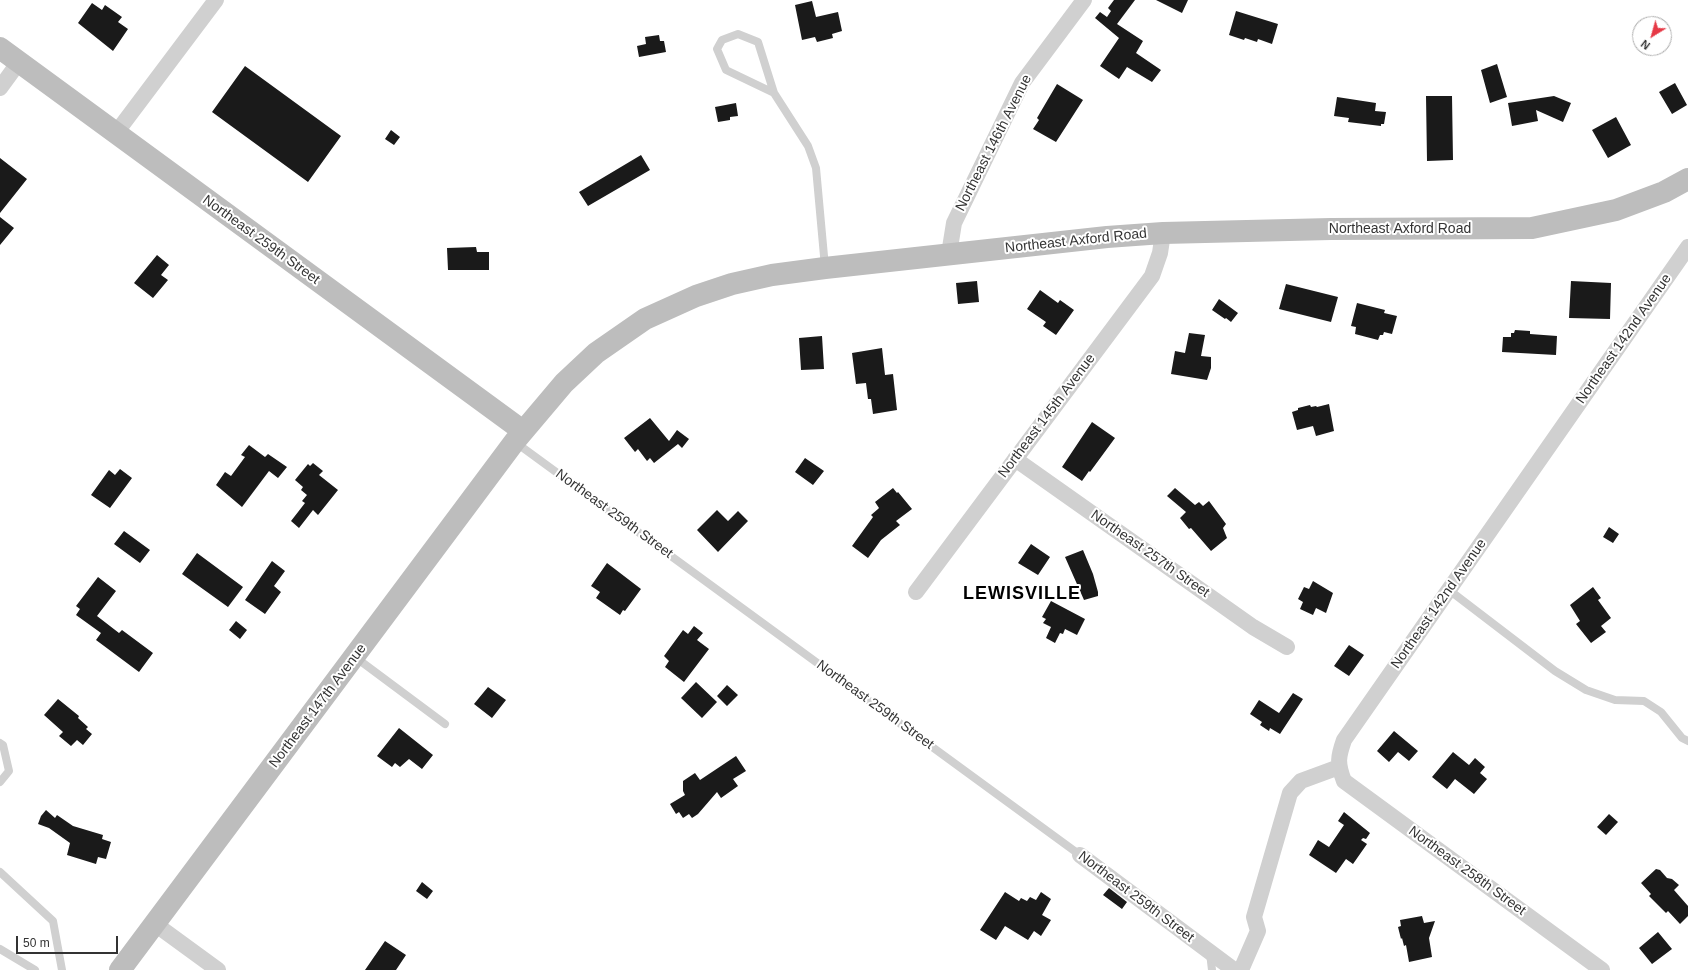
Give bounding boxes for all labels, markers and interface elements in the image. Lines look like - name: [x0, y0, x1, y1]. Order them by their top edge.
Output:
- north arrow: [1632, 16, 1672, 56]
- text: N: [1639, 38, 1652, 52]
- street label: Northeast 146th Avenue: [952, 72, 1036, 214]
- street label: Northeast 259th Street: [199, 192, 323, 288]
- street label: Northeast Axford Road: [1329, 221, 1471, 237]
- street label: Northeast Axford Road: [1004, 225, 1148, 257]
- street label: Northeast 142nd Avenue: [1573, 271, 1675, 407]
- street label: Northeast 145th Avenue: [995, 351, 1099, 481]
- street label: Northeast 259th Street: [552, 466, 676, 562]
- street label: Northeast 257th Street: [1087, 507, 1213, 601]
- street label: Northeast 142nd Avenue: [1388, 536, 1490, 672]
- district label: LEWISVILLE: [963, 583, 1081, 605]
- street label: Northeast 147th Avenue: [266, 641, 370, 771]
- street label: Northeast 259th Street: [813, 657, 937, 753]
- street label: Northeast 258th Street: [1405, 823, 1529, 919]
- street label: Northeast 259th Street: [1075, 848, 1197, 946]
- scale bar: [18, 928, 120, 954]
- text: 50 m: [23, 936, 50, 950]

